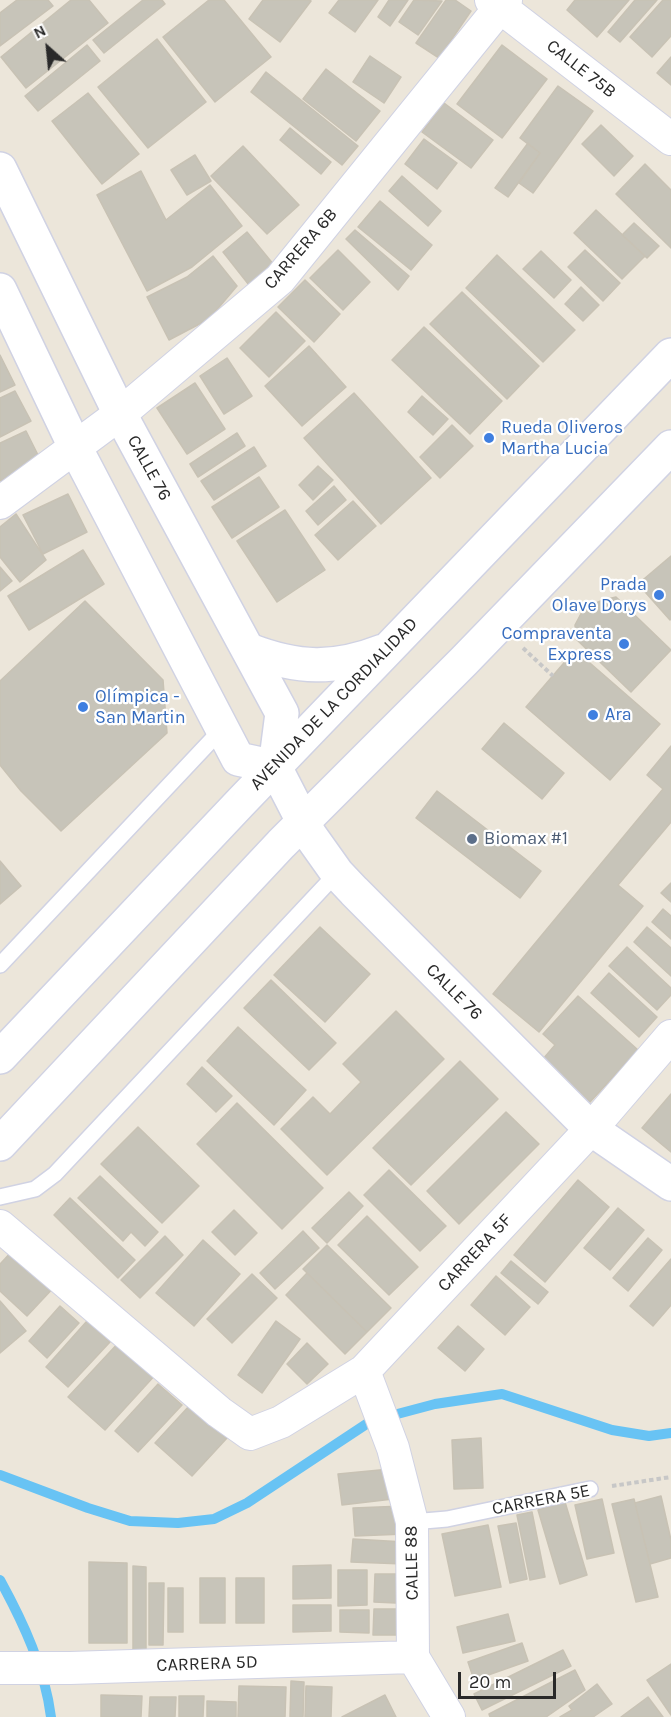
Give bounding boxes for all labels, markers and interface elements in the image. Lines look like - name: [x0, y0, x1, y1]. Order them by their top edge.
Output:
- north arrow: [18, 18, 78, 78]
- text: N: [30, 20, 49, 43]
- street label: CALLE 75B: [542, 35, 620, 103]
- street label: CARRERA 6B: [260, 204, 342, 294]
- place label: Rueda Oliveros Martha Lucia: [501, 417, 623, 460]
- marker: Rueda Oliveros Martha Lucia: [482, 431, 496, 445]
- street label: CALLE 76: [122, 432, 176, 504]
- place label: Prada Olave Dorys: [552, 574, 647, 616]
- marker: Prada Olave Dorys: [652, 588, 666, 602]
- street label: AVENIDA DE LA CORDIALIDAD: [246, 613, 422, 795]
- place label: Compraventa Express: [502, 623, 612, 666]
- marker: Compraventa Express: [617, 637, 631, 651]
- place label: Olímpica - San Martin: [95, 686, 186, 728]
- marker: Olímpica - San Martin: [76, 700, 90, 714]
- place label: Ara: [605, 704, 632, 726]
- marker: Ara: [586, 708, 600, 722]
- place label: Biomax #1: [484, 828, 568, 850]
- marker: Biomax #1: [465, 832, 479, 846]
- street label: CALLE 76: [421, 959, 487, 1025]
- street label: CARRERA 5F: [433, 1210, 517, 1296]
- street label: CARRERA 5E: [490, 1480, 592, 1520]
- street label: CALLE 88: [401, 1525, 423, 1601]
- street label: CARRERA 5D: [156, 1651, 258, 1677]
- scale bar: [461, 1660, 558, 1698]
- text: 20 m: [469, 1671, 511, 1693]

